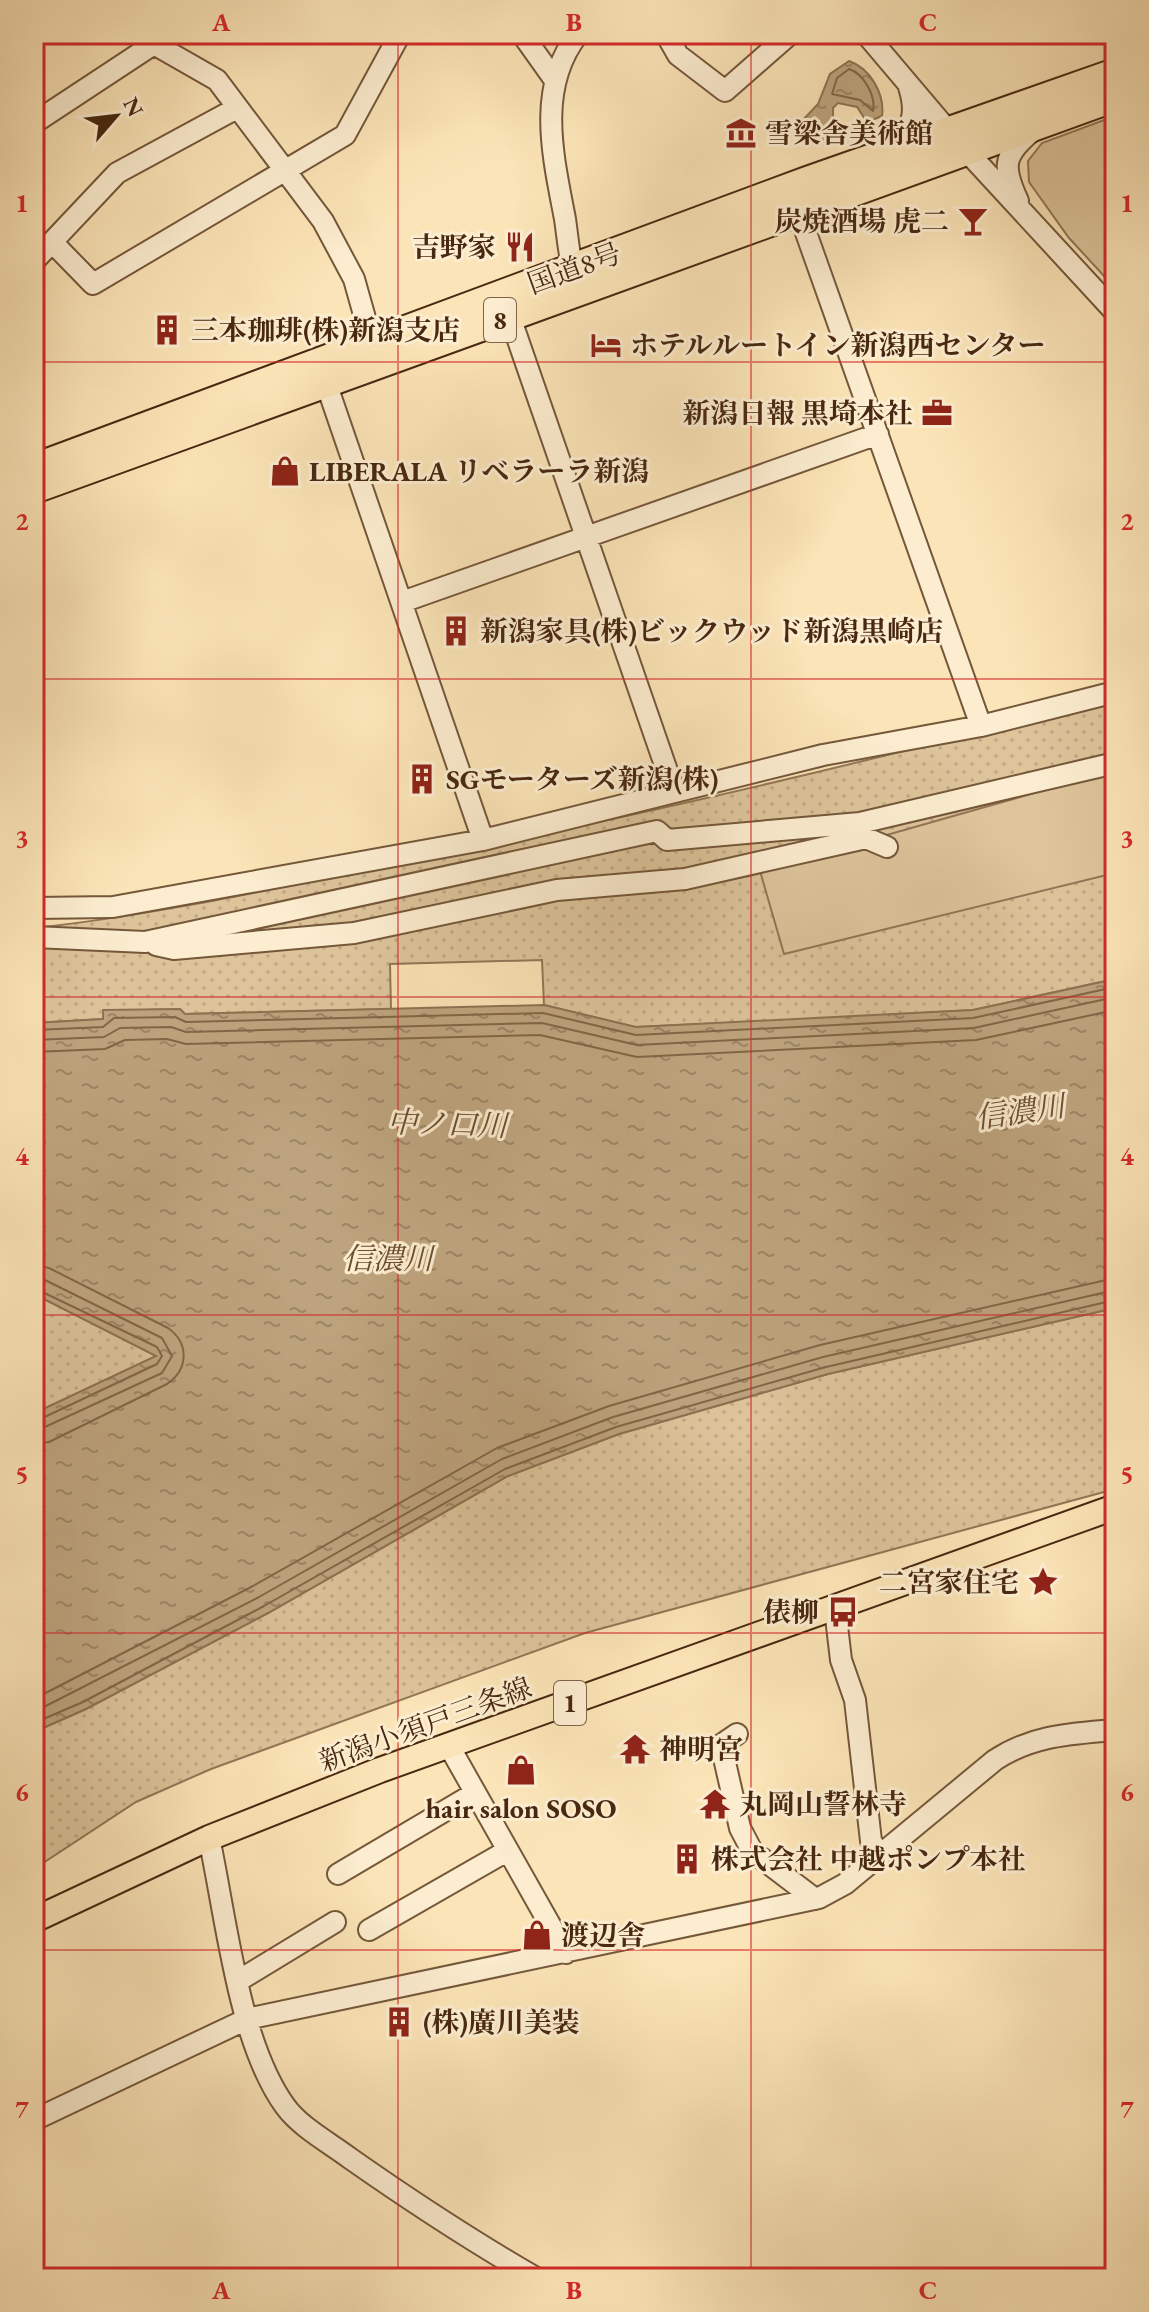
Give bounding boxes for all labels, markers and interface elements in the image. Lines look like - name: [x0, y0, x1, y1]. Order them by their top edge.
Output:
- text: A: [211, 5, 231, 39]
- text: B: [566, 5, 582, 39]
- text: C: [919, 5, 937, 39]
- north arrow: [76, 76, 156, 156]
- text: N: [116, 92, 150, 122]
- place label: 雪梁舎美術館: [765, 115, 933, 151]
- museum icon: 雪梁舎美術館: [724, 116, 758, 150]
- text: 1: [15, 186, 29, 220]
- text: 1: [1120, 186, 1134, 220]
- place label: 炭焼酒場 虎二: [774, 203, 949, 239]
- bar icon: 炭焼酒場 虎二: [956, 204, 990, 238]
- place label: 吉野家: [412, 229, 496, 265]
- restaurant icon: 吉野家: [503, 230, 537, 264]
- street label: 国道8号: [522, 234, 626, 302]
- road number: 8: [484, 298, 516, 342]
- place label: 三本珈琲(株)新潟支店: [191, 312, 460, 348]
- building icon: 三本珈琲(株)新潟支店: [150, 313, 184, 347]
- place label: ホテルルートイン新潟西センター: [630, 327, 1045, 363]
- hotel icon: ホテルルートイン新潟西センター: [589, 328, 623, 362]
- place label: 新潟日報 黒埼本社: [682, 395, 913, 431]
- office icon: 新潟日報 黒埼本社: [920, 396, 954, 430]
- place label: LIBERALA リベラーラ新潟: [309, 453, 649, 489]
- shop icon: LIBERALA リベラーラ新潟: [268, 454, 302, 488]
- text: 2: [15, 504, 29, 538]
- text: 2: [1120, 504, 1134, 538]
- place label: 新潟家具(株)ビックウッド新潟黒崎店: [480, 613, 943, 649]
- building icon: 新潟家具(株)ビックウッド新潟黒崎店: [439, 614, 473, 648]
- place label: SGモーターズ新潟(株): [446, 761, 718, 797]
- building icon: SGモーターズ新潟(株): [405, 762, 439, 796]
- text: 3: [15, 821, 29, 855]
- text: 3: [1120, 821, 1134, 855]
- water label: 信濃川: [973, 1086, 1070, 1137]
- water label: 中ノ口川: [386, 1102, 511, 1145]
- text: 4: [15, 1139, 29, 1173]
- text: 4: [1120, 1139, 1134, 1173]
- water label: 信濃川: [343, 1239, 436, 1278]
- text: 5: [15, 1457, 29, 1491]
- text: 5: [1120, 1457, 1134, 1491]
- place label: 二宮家住宅: [879, 1564, 1019, 1600]
- place icon: 二宮家住宅: [1026, 1565, 1060, 1599]
- place label: 俵柳: [763, 1594, 819, 1630]
- bus stop icon: 俵柳: [826, 1595, 860, 1629]
- street label: 新潟小須戸三条線: [314, 1669, 536, 1779]
- road number: 1: [554, 1681, 586, 1725]
- place label: 神明宮: [659, 1731, 743, 1767]
- temple icon: 神明宮: [618, 1732, 652, 1766]
- shop icon: hair salon SOSO: [504, 1753, 538, 1787]
- text: 6: [15, 1775, 29, 1809]
- text: 6: [1120, 1775, 1134, 1809]
- place label: 丸岡山誓林寺: [739, 1786, 907, 1822]
- temple icon: 丸岡山誓林寺: [698, 1787, 732, 1821]
- place label: hair salon SOSO: [425, 1790, 617, 1826]
- place label: 株式会社 中越ポンプ本社: [711, 1841, 1026, 1877]
- building icon: 株式会社 中越ポンプ本社: [670, 1842, 704, 1876]
- place label: 渡辺舎: [561, 1917, 645, 1953]
- shop icon: 渡辺舎: [520, 1918, 554, 1952]
- place label: (株)廣川美装: [423, 2004, 580, 2040]
- building icon: (株)廣川美装: [382, 2005, 416, 2039]
- text: 7: [15, 2092, 29, 2126]
- text: 7: [1120, 2092, 1134, 2126]
- text: A: [211, 2273, 231, 2307]
- text: B: [566, 2273, 582, 2307]
- text: C: [919, 2273, 937, 2307]

